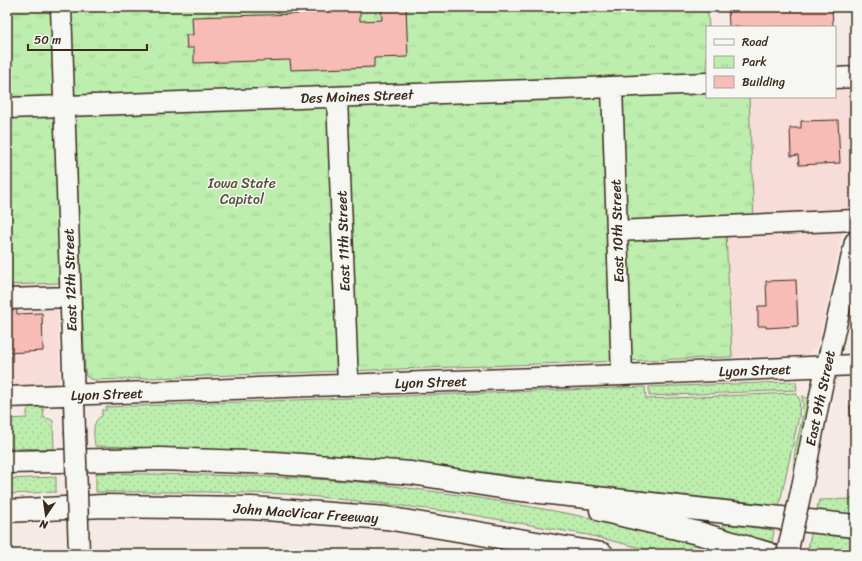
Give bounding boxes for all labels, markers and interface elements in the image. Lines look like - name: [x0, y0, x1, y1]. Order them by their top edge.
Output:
- scale bar: [28, 26, 147, 52]
- legend: [706, 26, 836, 98]
- text: 50 m: [34, 29, 61, 51]
- text: Road: [742, 31, 769, 53]
- text: Park: [742, 51, 767, 73]
- text: Building: [742, 71, 785, 93]
- street label: Des Moines Street: [300, 82, 415, 111]
- park label: Iowa State Capitol: [207, 171, 276, 212]
- street label: East 10th Street: [603, 179, 632, 283]
- street label: East 11th Street: [329, 190, 358, 292]
- street label: East 12th Street: [56, 228, 85, 332]
- street label: East 9th Street: [798, 348, 843, 448]
- street label: Lyon Street: [718, 357, 792, 384]
- street label: Lyon Street: [394, 369, 468, 396]
- street label: Lyon Street: [70, 381, 144, 408]
- north arrow: [26, 495, 66, 535]
- street label: John MacVicar Freeway: [232, 496, 380, 531]
- text: N: [38, 514, 51, 535]

